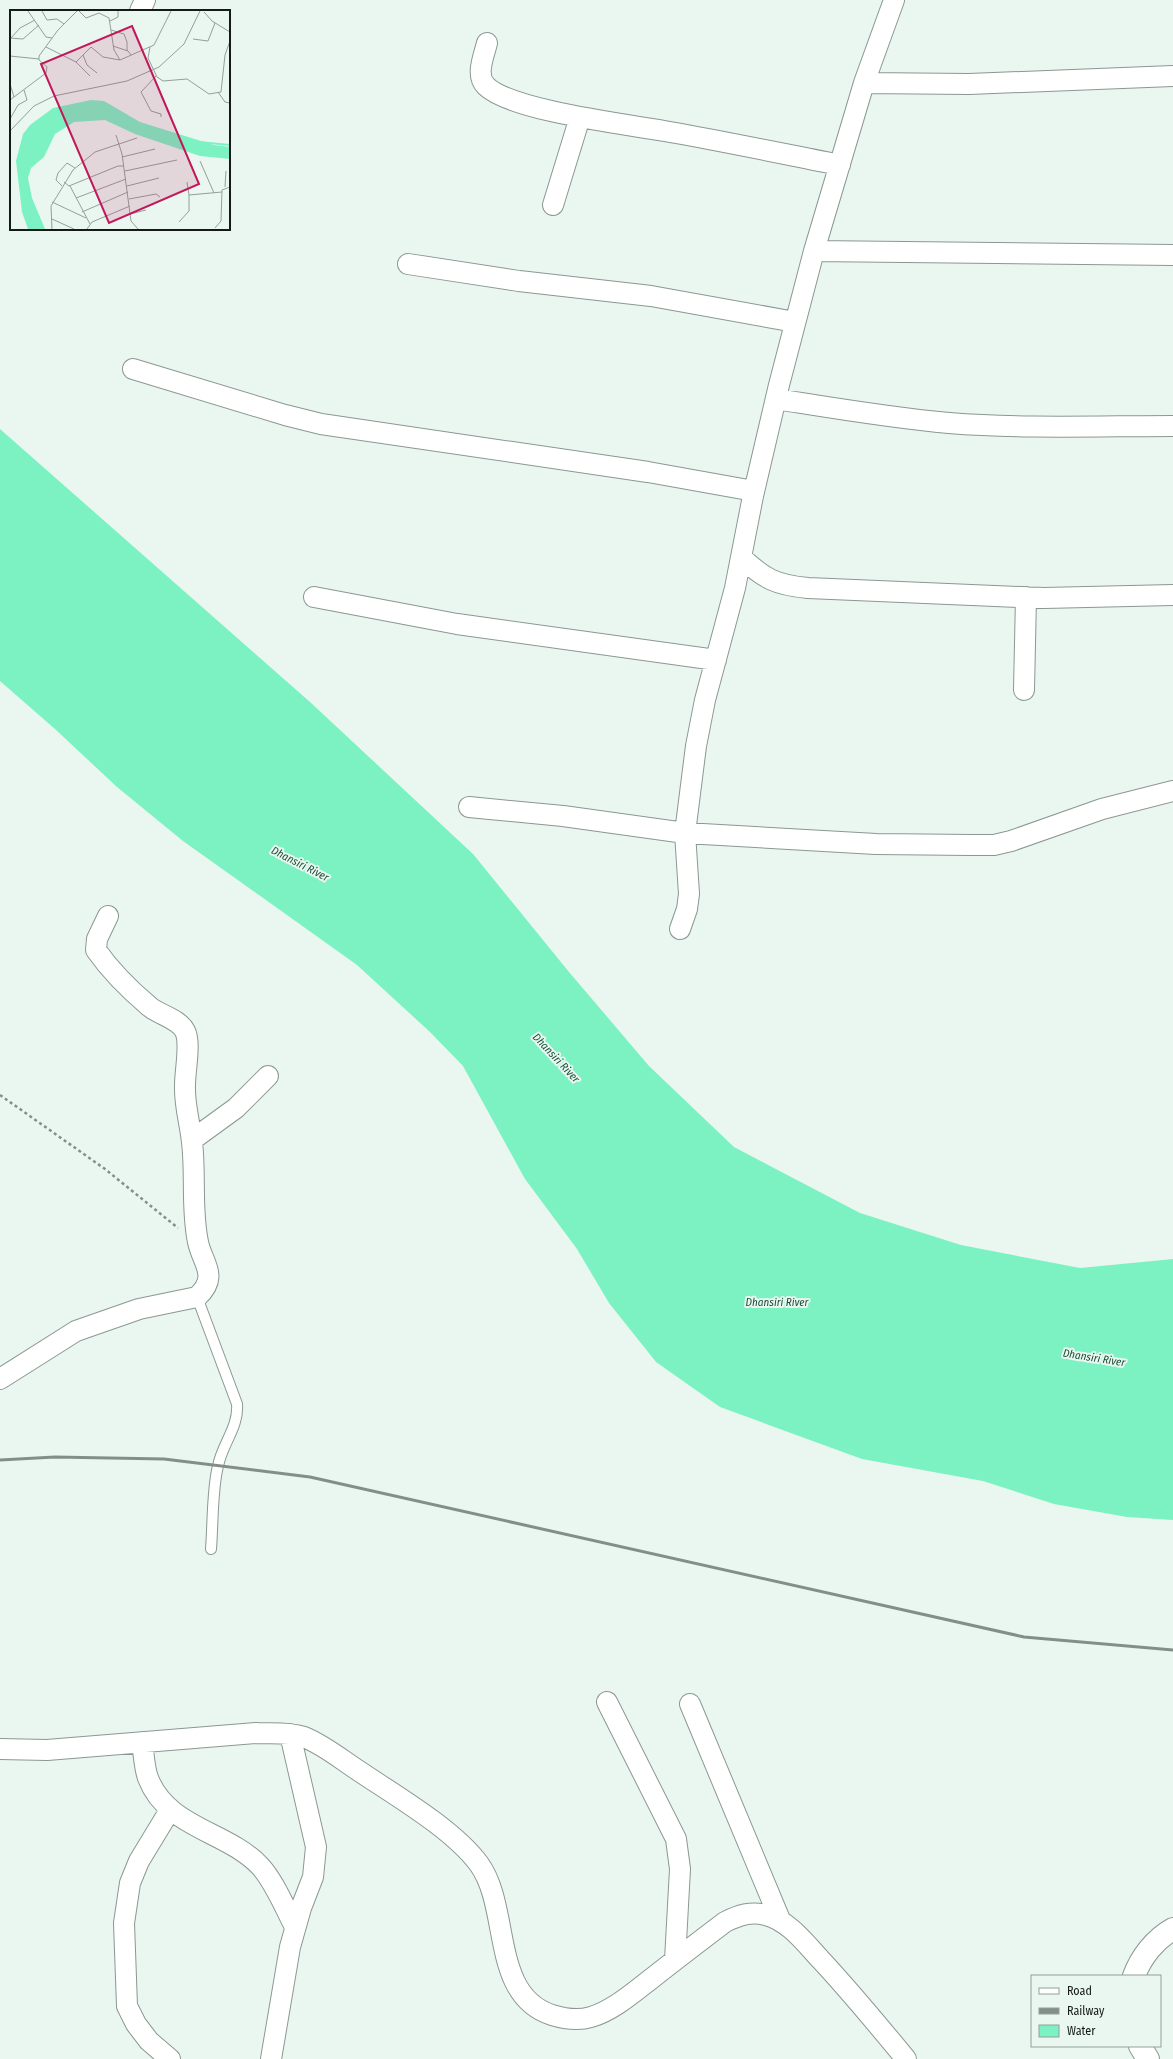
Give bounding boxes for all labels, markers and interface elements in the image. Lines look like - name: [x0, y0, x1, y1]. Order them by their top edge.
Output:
- inset map: [10, 10, 230, 230]
- water label: Dhansiri River: [269, 844, 332, 885]
- water label: Dhansiri River: [530, 1031, 583, 1086]
- water label: Dhansiri River: [746, 1296, 810, 1309]
- water label: Dhansiri River: [1062, 1347, 1127, 1370]
- legend: [1031, 1975, 1161, 2047]
- text: Road: [1067, 1984, 1092, 1998]
- text: Railway: [1067, 2004, 1105, 2018]
- text: Water: [1067, 2024, 1096, 2038]

